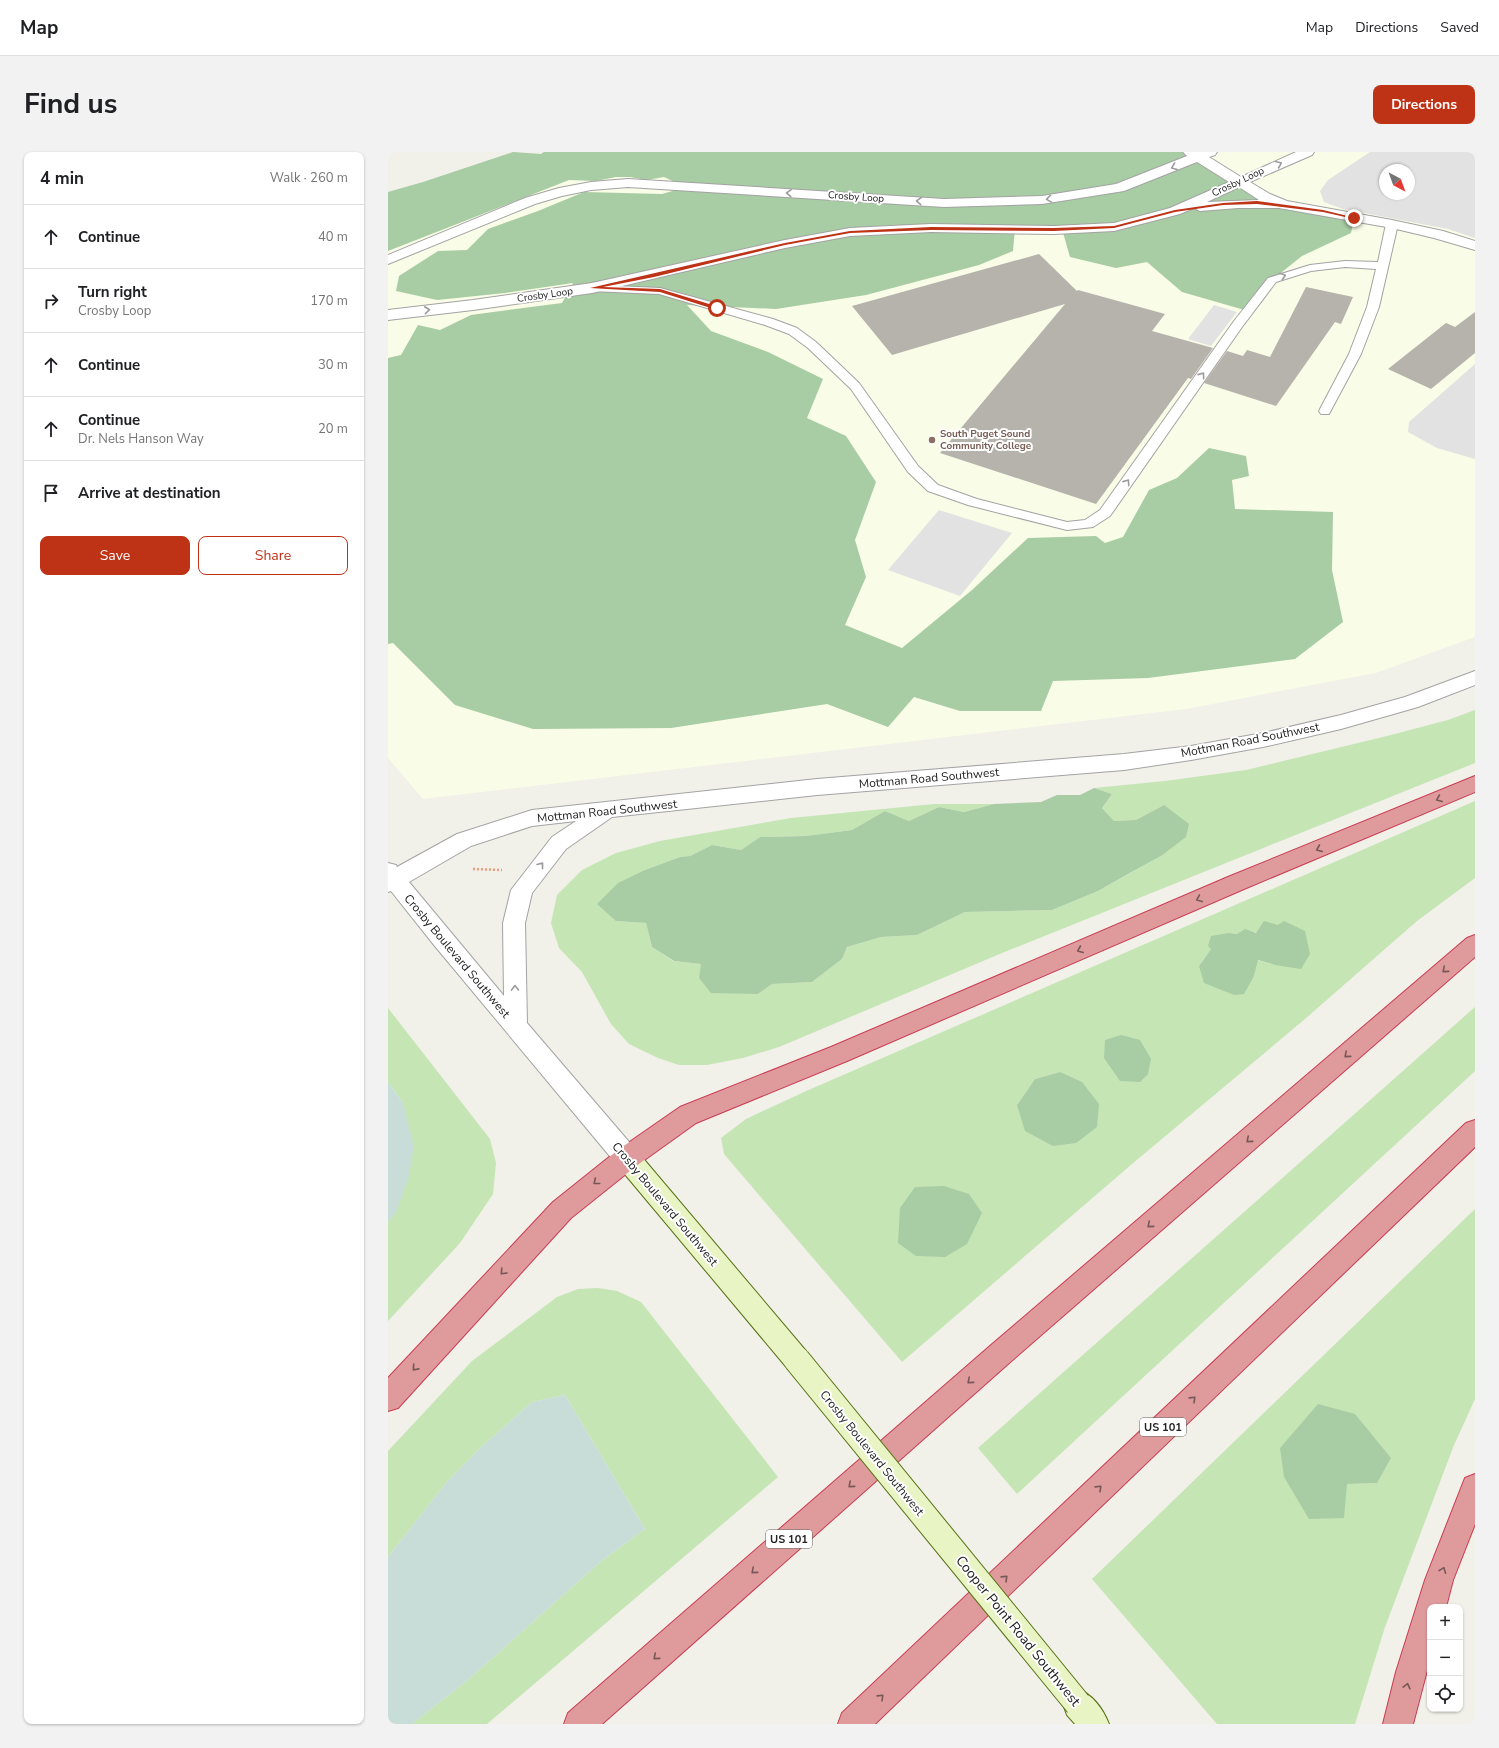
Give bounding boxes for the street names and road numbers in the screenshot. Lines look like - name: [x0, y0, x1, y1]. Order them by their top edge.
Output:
- street label: Crosby Loop: [1209, 164, 1267, 200]
- street label: Crosby Loop: [827, 188, 885, 206]
- street label: Crosby Loop: [516, 284, 574, 306]
- street label: Mottman Road Southwest: [1179, 719, 1321, 761]
- street label: Mottman Road Southwest: [858, 764, 1001, 792]
- street label: Mottman Road Southwest: [536, 796, 679, 826]
- street label: Crosby Boulevard Southwest: [400, 891, 514, 1022]
- street label: Crosby Boulevard Southwest: [608, 1139, 722, 1270]
- street label: Crosby Boulevard Southwest: [816, 1387, 928, 1520]
- road number: US 101: [1140, 1418, 1186, 1436]
- road number: US 101: [766, 1530, 812, 1548]
- street label: Cooper Point Road Southwest: [951, 1552, 1085, 1710]

